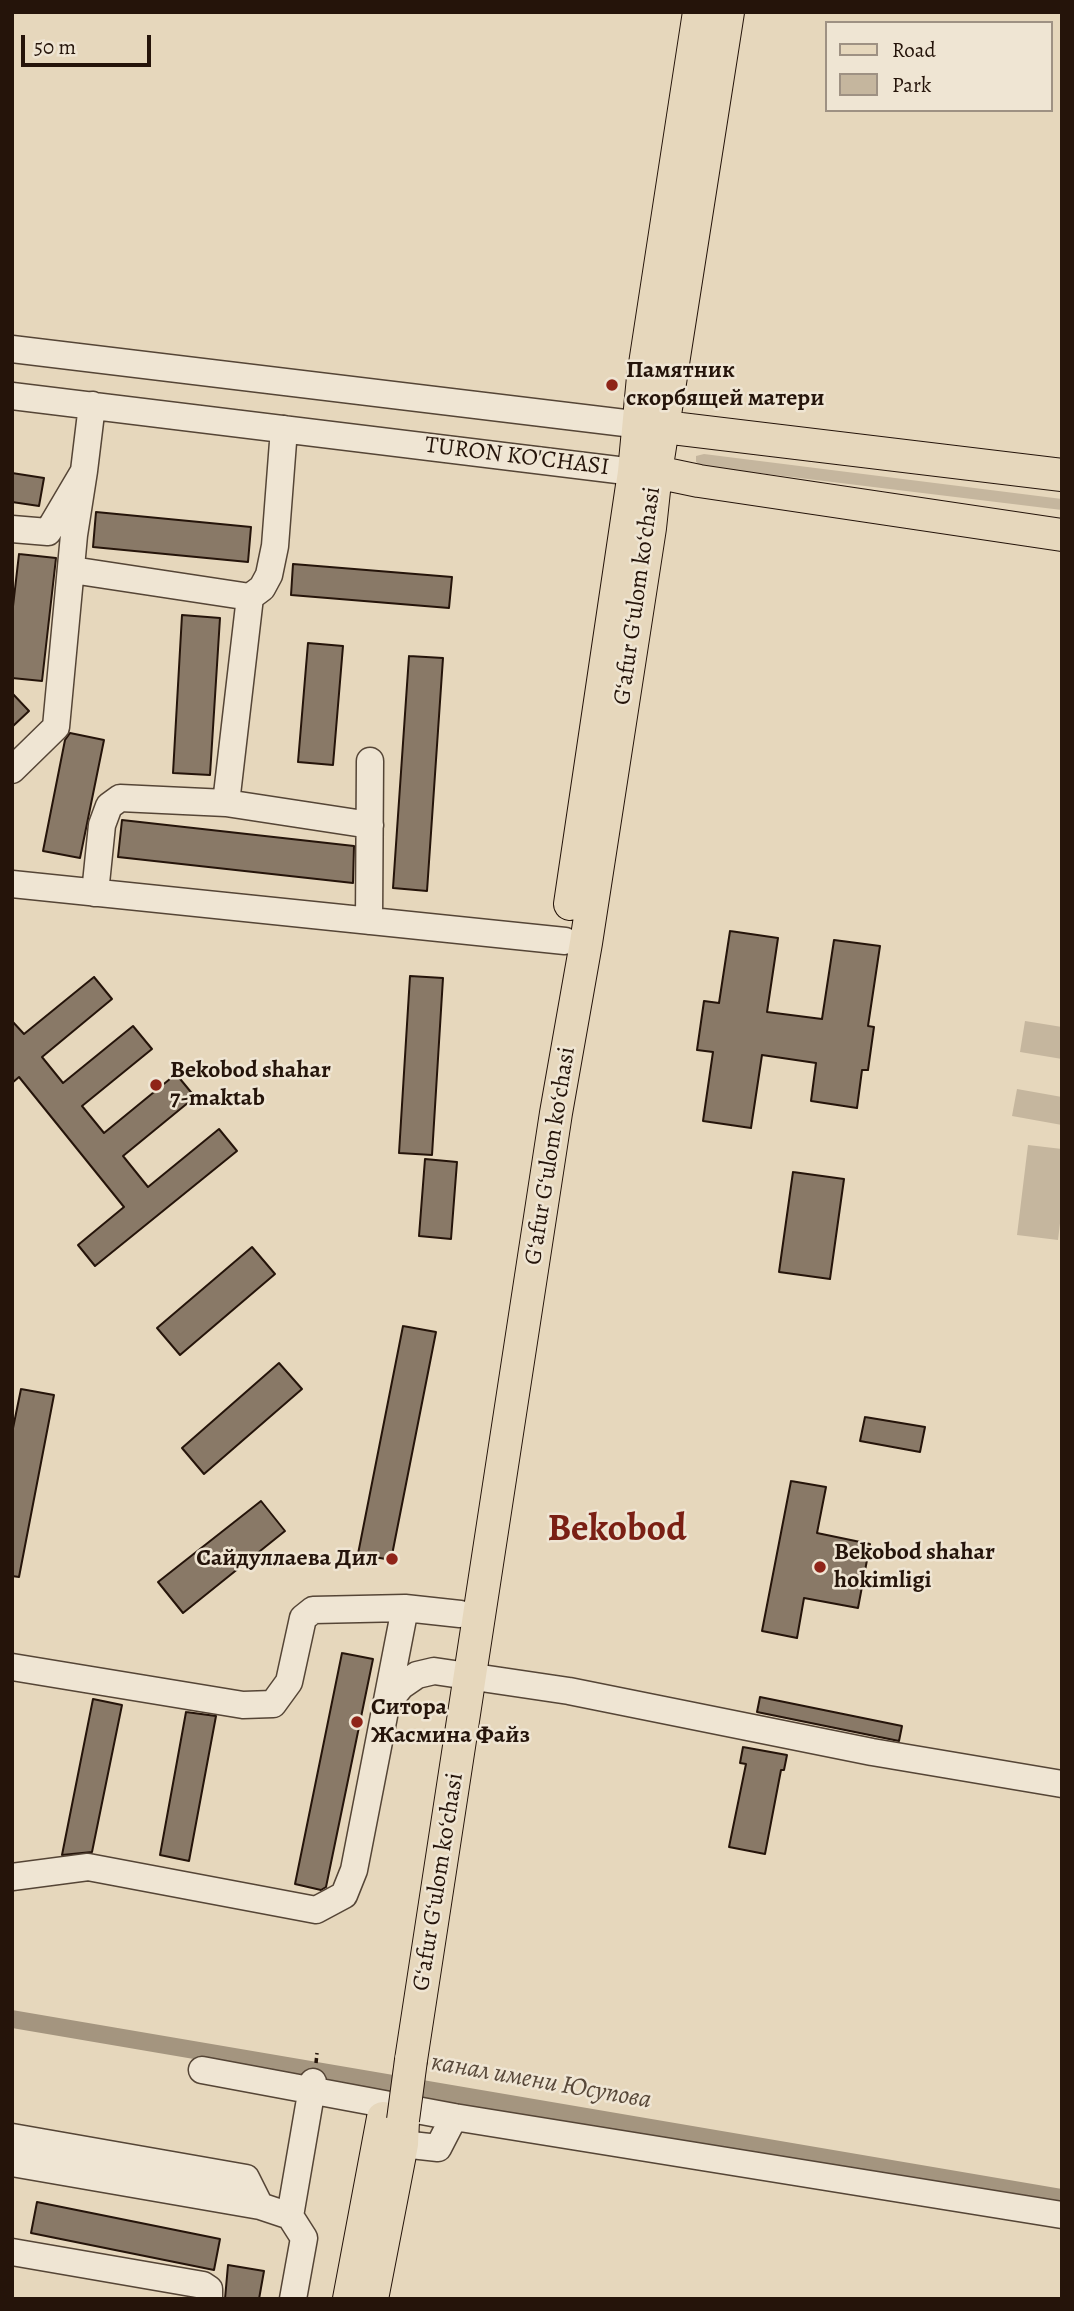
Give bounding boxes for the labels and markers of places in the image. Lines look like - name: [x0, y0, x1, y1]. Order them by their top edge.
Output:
- place label: Памятник скорбящей матери: [626, 357, 824, 413]
- marker: Памятник скорбящей матери: [604, 377, 620, 393]
- place label: Bekobod shahar 7-maktab: [170, 1057, 331, 1113]
- marker: Bekobod shahar 7-maktab: [148, 1077, 164, 1093]
- place label: Bekobod shahar hokimligi: [834, 1539, 995, 1595]
- place label: Сайдуллаева Дил: [196, 1545, 378, 1573]
- marker: Сайдуллаева Дил: [384, 1551, 400, 1567]
- marker: Bekobod shahar hokimligi: [812, 1559, 828, 1575]
- place label: Ситора Жасмина Файз: [371, 1694, 530, 1750]
- marker: Ситора Жасмина Файз: [349, 1714, 365, 1730]

